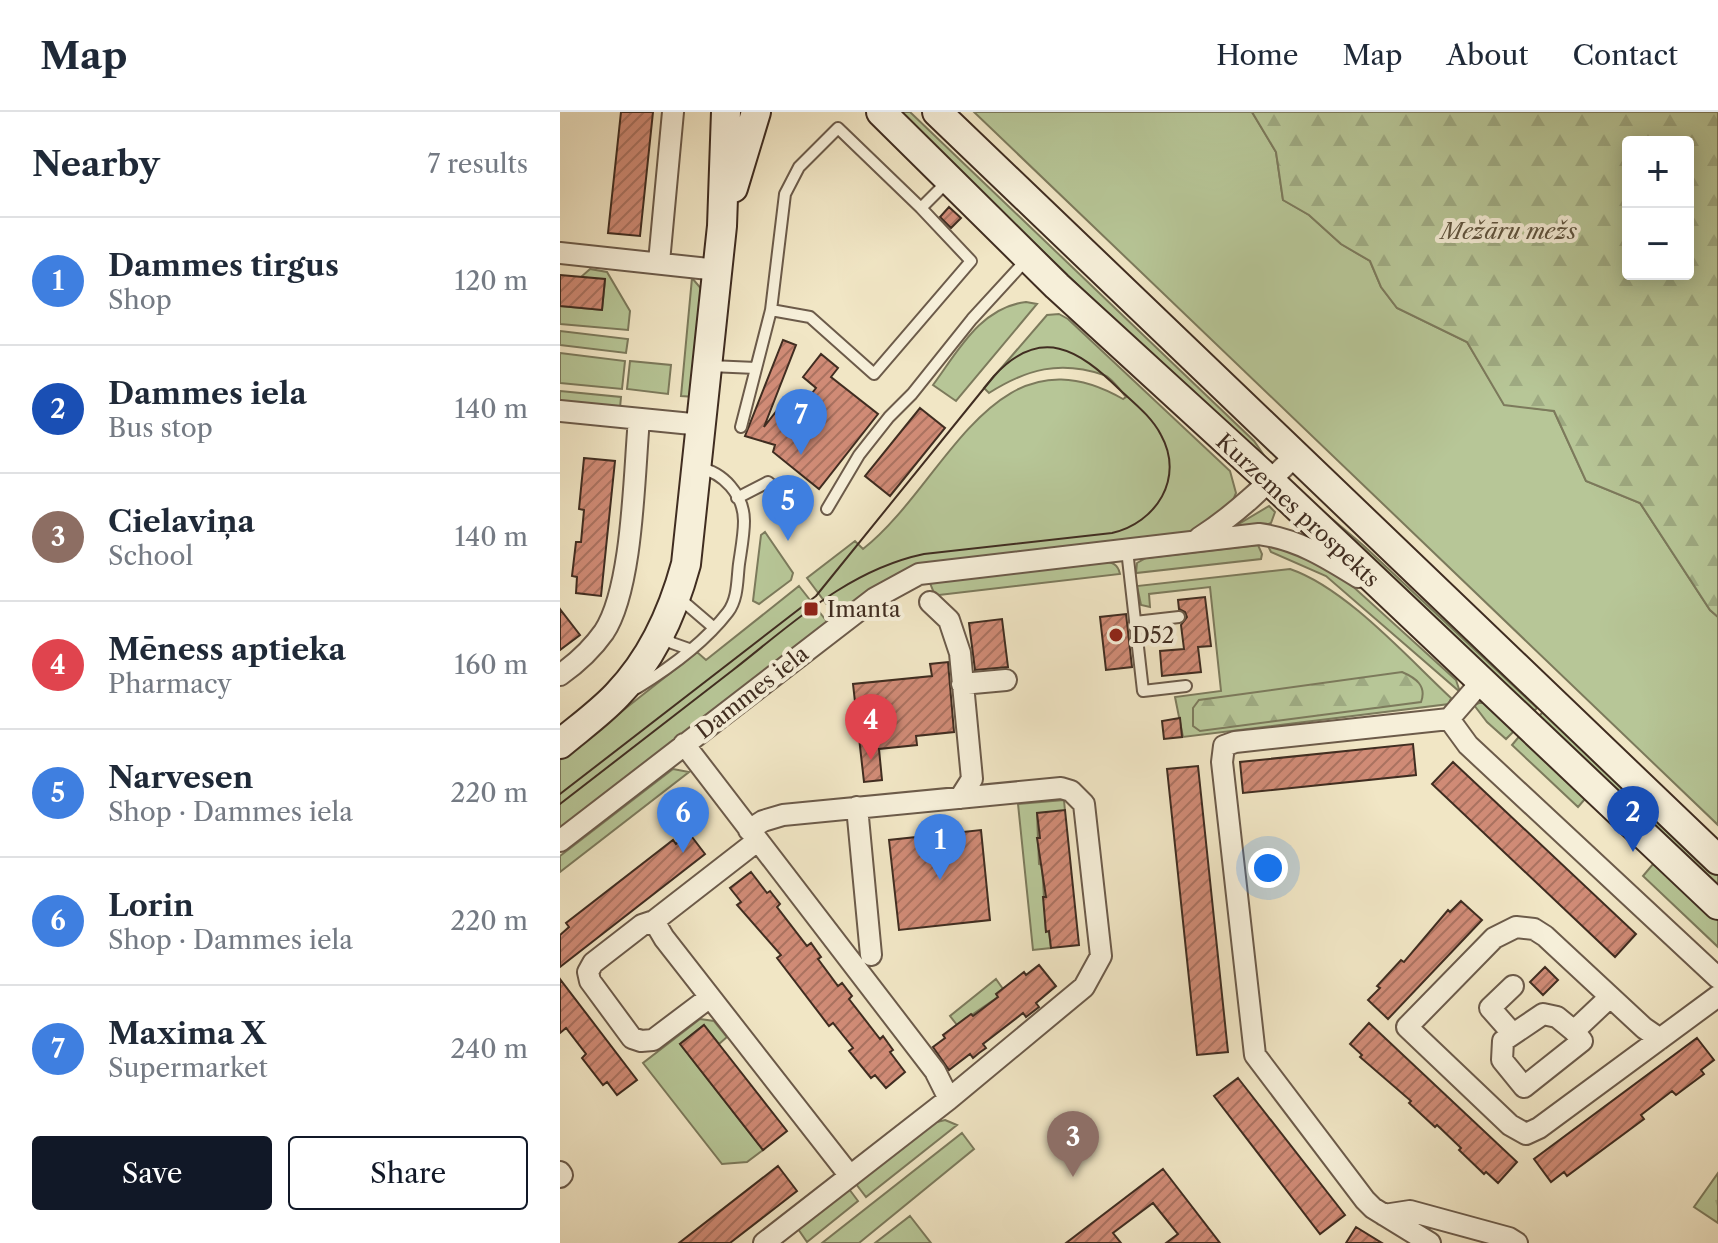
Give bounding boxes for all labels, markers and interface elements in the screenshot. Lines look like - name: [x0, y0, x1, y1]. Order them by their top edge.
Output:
- text: Map: [40, 32, 128, 79]
- text: Home: [1216, 38, 1298, 72]
- text: Map: [1342, 38, 1402, 72]
- text: About: [1446, 38, 1528, 72]
- text: Contact: [1572, 38, 1678, 72]
- map controls: [1622, 136, 1694, 280]
- button: +: [1622, 136, 1694, 208]
- text: Nearby: [32, 143, 160, 185]
- text: 7 results: [428, 148, 528, 180]
- button: −: [1622, 208, 1694, 280]
- park label: Mežāru mežs: [1438, 218, 1577, 245]
- text: Dammes tirgus: [108, 247, 339, 284]
- text: 1: [52, 265, 64, 297]
- text: 120 m: [454, 265, 528, 297]
- text: Shop: [108, 284, 172, 316]
- text: Dammes iela: [108, 375, 307, 412]
- pin: 7: [775, 389, 827, 455]
- text: 2: [50, 393, 66, 425]
- text: 140 m: [454, 393, 528, 425]
- text: Bus stop: [108, 412, 213, 444]
- street label: Kurzemes prospekts: [1210, 428, 1385, 593]
- pin: 5: [762, 475, 814, 541]
- text: Cielaviņa: [108, 503, 255, 540]
- text: 3: [51, 521, 65, 553]
- text: 140 m: [454, 521, 528, 553]
- text: School: [108, 540, 193, 572]
- place label: Imanta: [827, 596, 901, 623]
- marker: Imanta: [802, 600, 820, 618]
- place label: D52: [1132, 622, 1174, 649]
- marker: D52: [1107, 626, 1125, 644]
- text: Mēness aptieka: [108, 631, 346, 668]
- street label: Dammes iela: [691, 640, 814, 745]
- text: 4: [50, 649, 66, 681]
- text: 160 m: [454, 649, 528, 681]
- text: Pharmacy: [108, 668, 232, 700]
- pin: 4: [845, 694, 897, 760]
- text: Narvesen: [108, 759, 253, 796]
- text: 5: [51, 777, 65, 809]
- text: 220 m: [450, 777, 528, 809]
- pin: 2: [1607, 786, 1659, 852]
- pin: 6: [657, 787, 709, 853]
- text: Shop · Dammes iela: [108, 796, 353, 828]
- pin: 1: [914, 814, 966, 880]
- your location: [1248, 848, 1288, 888]
- text: Lorin: [108, 887, 194, 924]
- text: 6: [50, 905, 66, 937]
- text: 220 m: [450, 905, 528, 937]
- text: Shop · Dammes iela: [108, 924, 353, 956]
- text: Maxima X: [108, 1015, 266, 1052]
- text: 7: [51, 1033, 65, 1065]
- text: 240 m: [450, 1033, 528, 1065]
- text: Supermarket: [108, 1052, 268, 1084]
- pin: 3: [1047, 1111, 1099, 1177]
- button: Save: [32, 1136, 272, 1210]
- button: Share: [288, 1136, 528, 1210]

